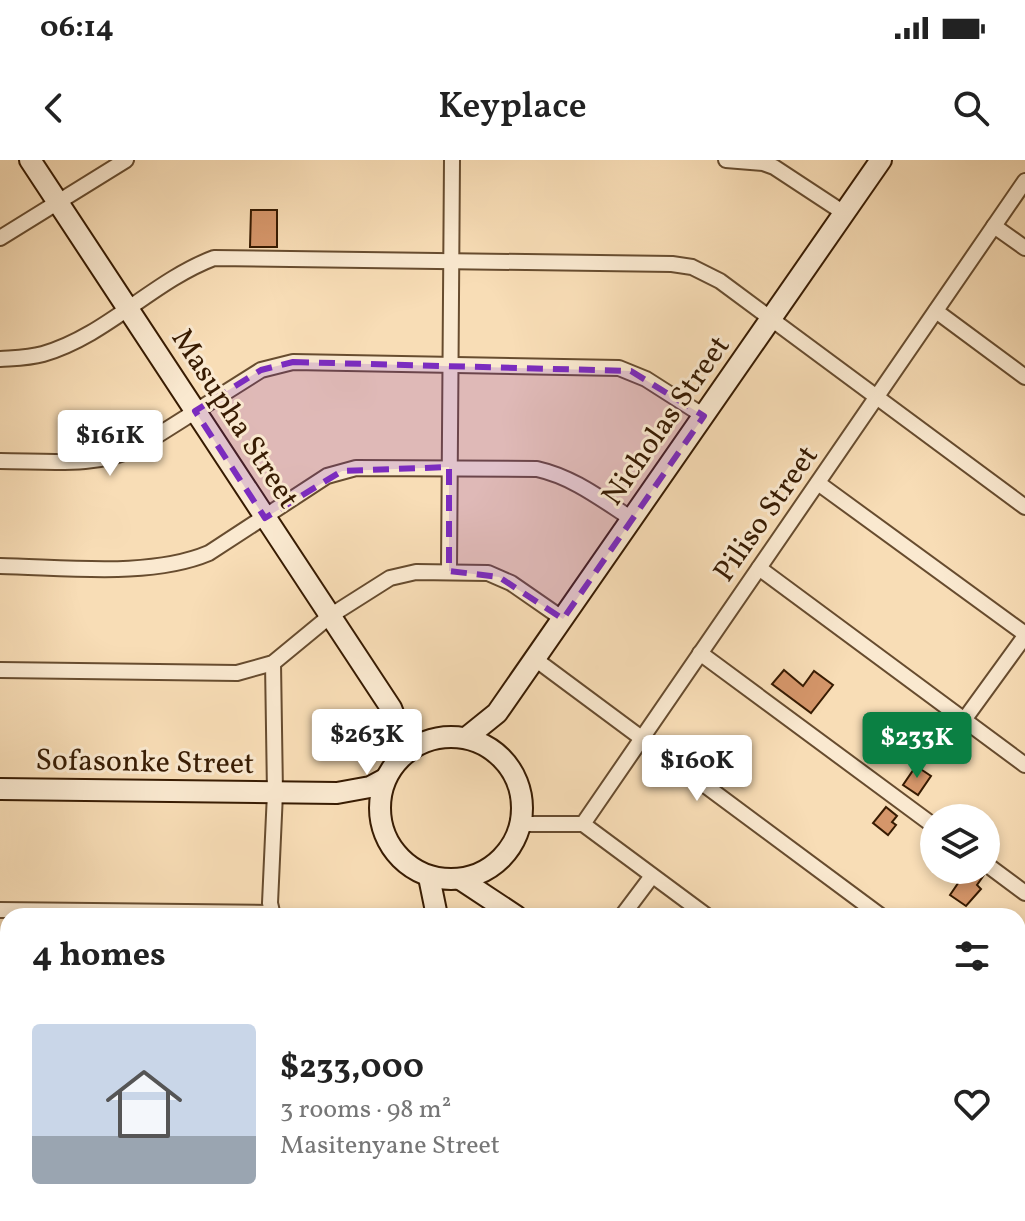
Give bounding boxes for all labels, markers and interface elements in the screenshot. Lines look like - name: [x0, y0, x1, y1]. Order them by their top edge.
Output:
- text: 06:14: [40, 7, 114, 49]
- text: Keyplace: [438, 83, 587, 133]
- icon: back: [32, 86, 76, 130]
- icon: search: [949, 86, 993, 130]
- street label: Masupha Street: [160, 321, 308, 517]
- street label: Nicholas Street: [592, 328, 741, 515]
- pin: $161K: [54, 410, 166, 478]
- text: $161K: [76, 418, 144, 454]
- street label: Piliso Street: [704, 437, 829, 591]
- pin: $263K: [311, 709, 423, 777]
- pin: $233K: [861, 712, 973, 780]
- text: $263K: [330, 717, 404, 753]
- text: $233K: [881, 720, 953, 756]
- pin: $160K: [641, 735, 753, 803]
- street label: Sofasonke Street: [35, 740, 255, 786]
- text: $160K: [660, 743, 734, 779]
- map controls: [920, 804, 1000, 884]
- button: layers: [920, 804, 1000, 884]
- text: 4 homes: [32, 933, 166, 980]
- icon: filters: [950, 934, 994, 978]
- text: $233,000: [280, 1045, 424, 1092]
- icon: home: [96, 1056, 192, 1152]
- icon: heart: [950, 1082, 994, 1126]
- text: 3 rooms · 98 m²: [280, 1092, 451, 1128]
- text: Masitenyane Street: [280, 1128, 500, 1164]

